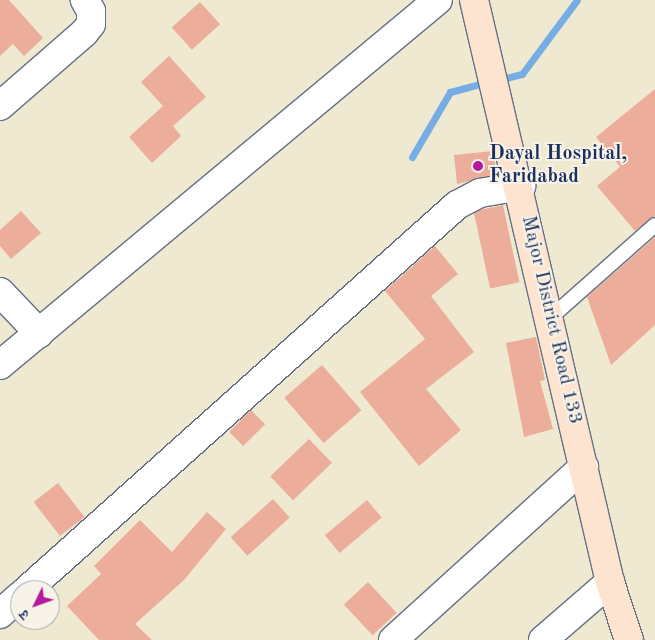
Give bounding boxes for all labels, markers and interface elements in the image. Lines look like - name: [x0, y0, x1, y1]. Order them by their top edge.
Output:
- place label: Dayal Hospital, Faridabad: [489, 142, 627, 189]
- marker: Dayal Hospital, Faridabad: [471, 159, 485, 173]
- street label: Major District Road 133: [515, 213, 587, 427]
- north arrow: [10, 580, 60, 630]
- text: उ: [17, 607, 32, 622]

